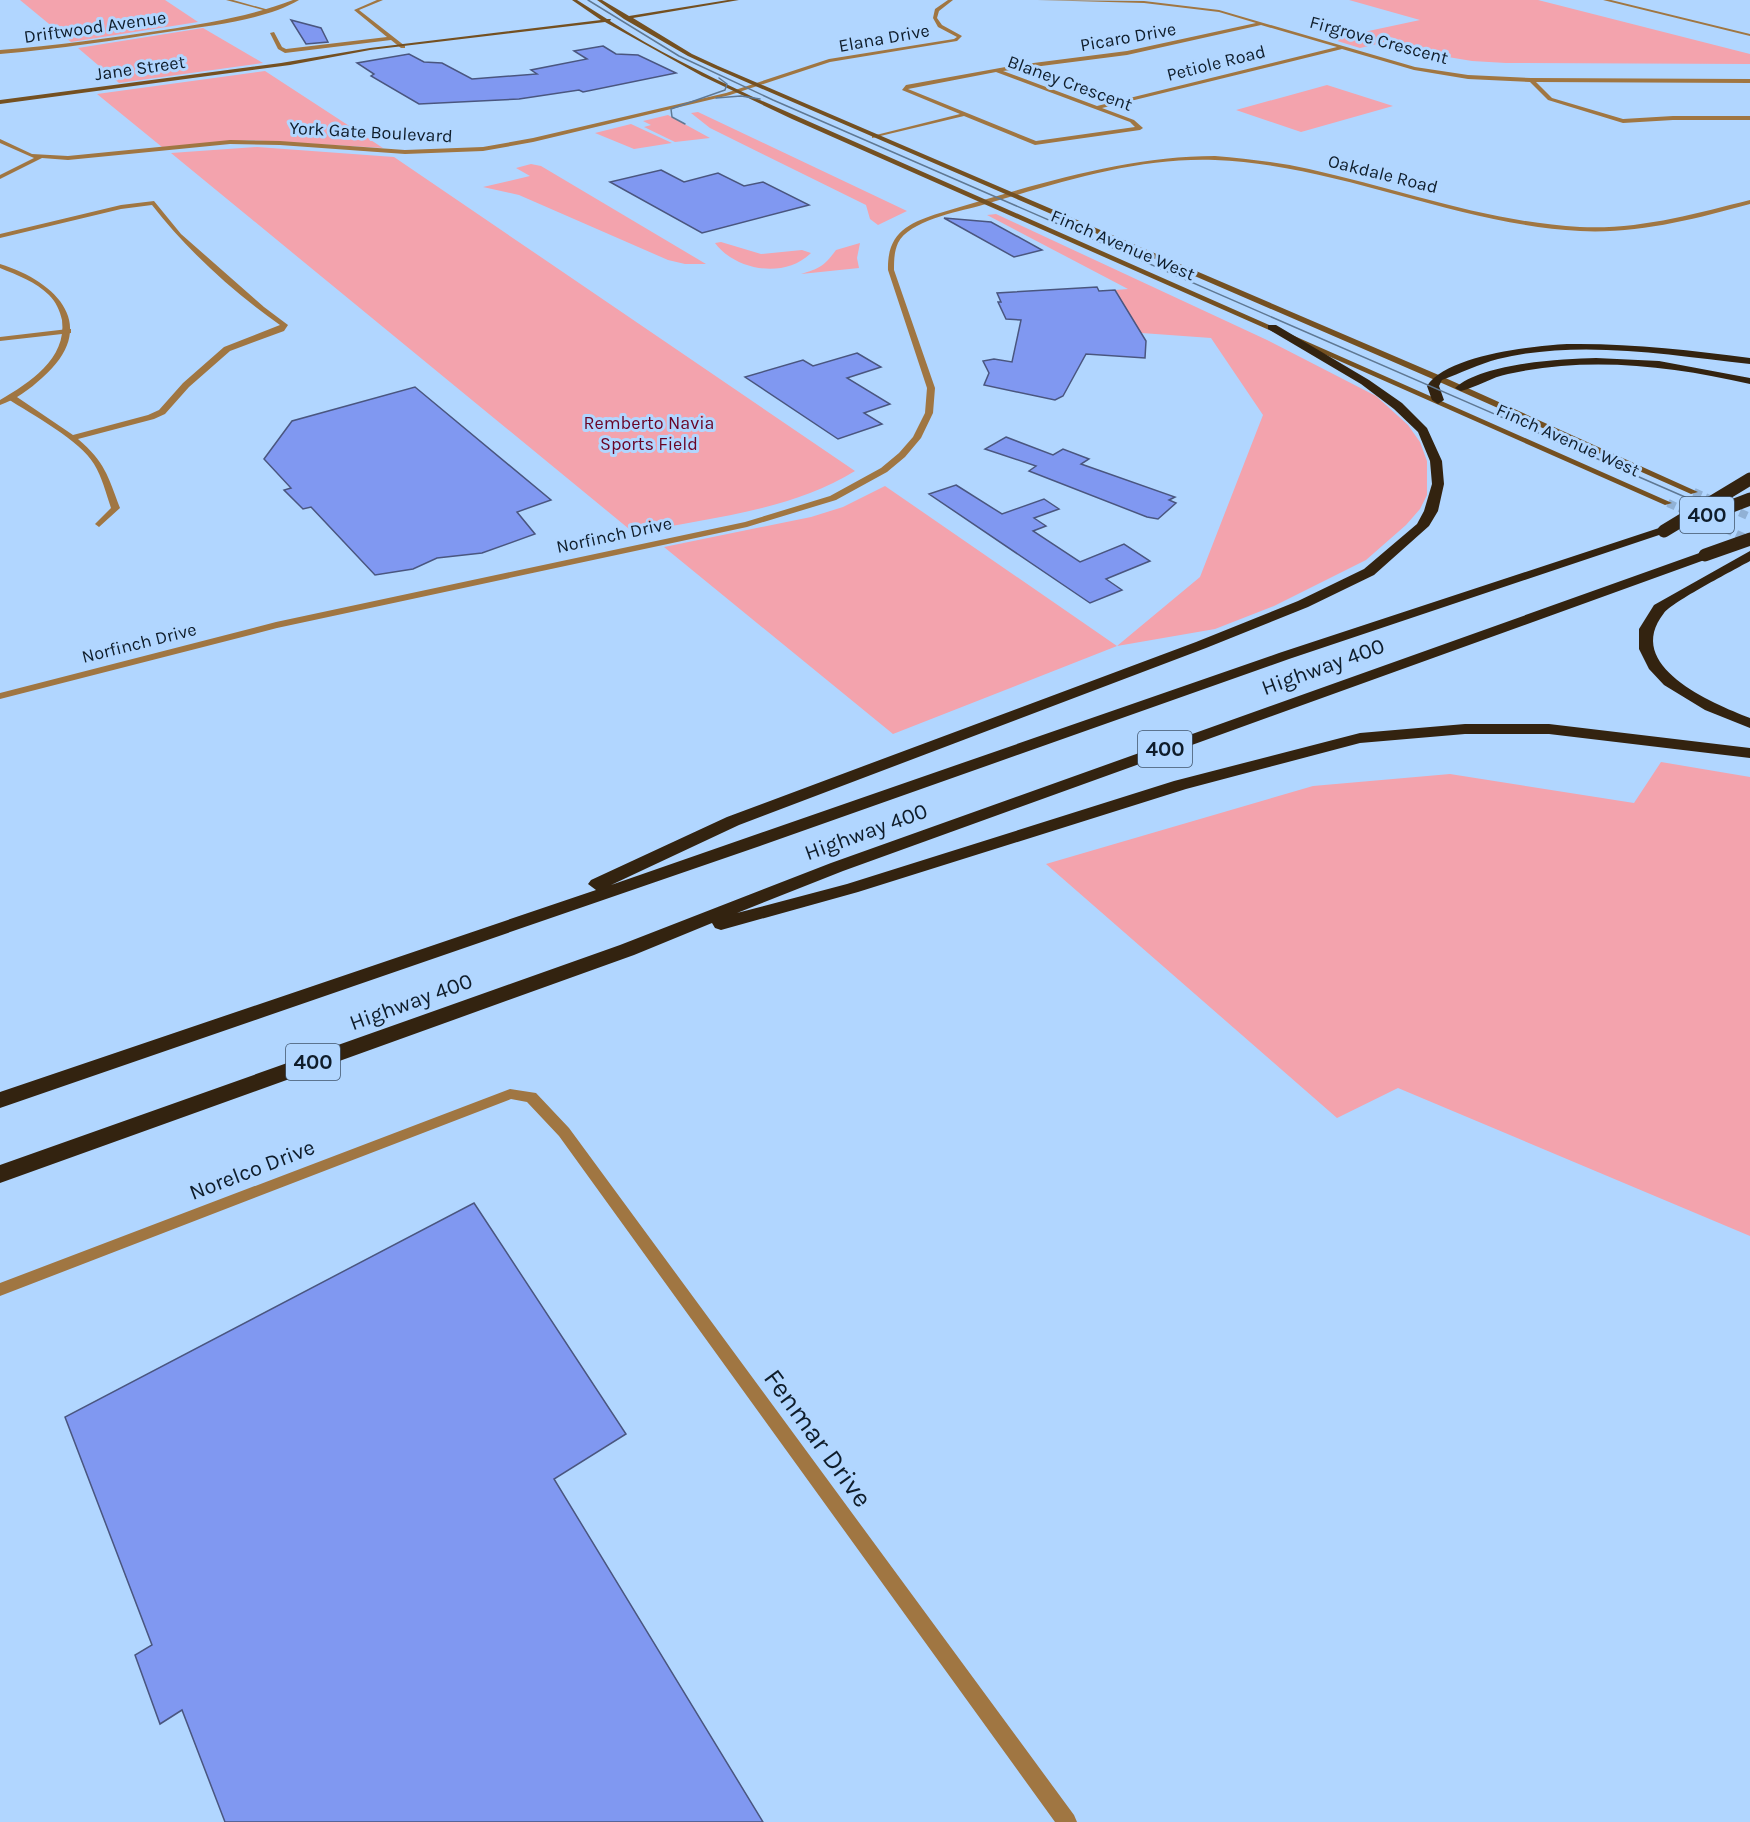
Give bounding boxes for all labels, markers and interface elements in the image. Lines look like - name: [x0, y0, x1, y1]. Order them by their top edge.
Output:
- street label: Driftwood Avenue: [22, 6, 168, 48]
- street label: Firgrove Crescent: [1307, 11, 1451, 69]
- street label: Picaro Drive: [1078, 18, 1178, 56]
- street label: Elana Drive: [837, 19, 931, 57]
- street label: Petiole Road: [1164, 40, 1268, 86]
- street label: Blaney Crescent: [1005, 50, 1136, 116]
- street label: Jane Street: [93, 51, 187, 85]
- street label: York Gate Boulevard: [289, 117, 453, 147]
- street label: Oakdale Road: [1326, 150, 1440, 198]
- street label: Finch Avenue West: [1048, 205, 1199, 285]
- street label: Finch Avenue West: [1493, 399, 1643, 482]
- park label: Remberto Navia Sports Field: [584, 412, 714, 455]
- road number: 400: [1680, 497, 1734, 533]
- street label: Norfinch Drive: [554, 512, 674, 558]
- street label: Norfinch Drive: [79, 618, 199, 668]
- street label: Highway 400: [1258, 633, 1388, 701]
- road number: 400: [1138, 731, 1192, 767]
- street label: Highway 400: [801, 798, 931, 866]
- street label: Highway 400: [346, 968, 476, 1036]
- road number: 400: [286, 1044, 340, 1080]
- street label: Norelco Drive: [186, 1134, 318, 1206]
- street label: Fenmar Drive: [757, 1363, 879, 1513]

